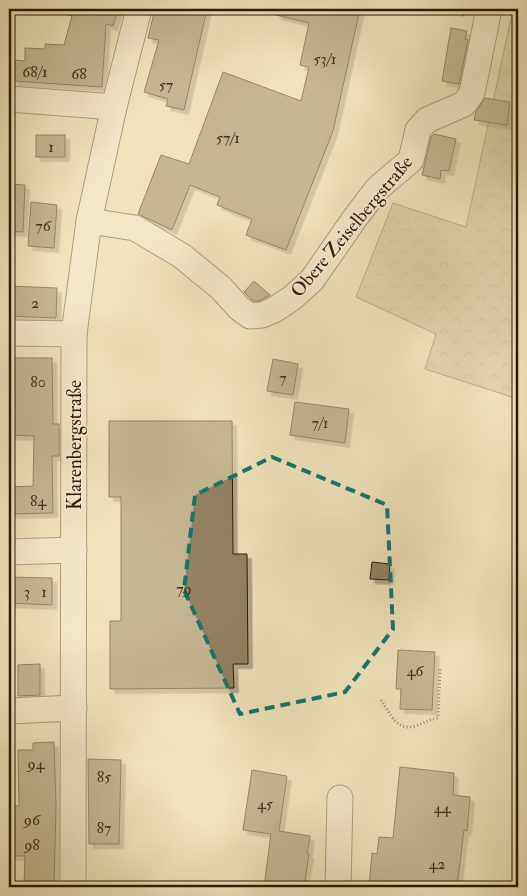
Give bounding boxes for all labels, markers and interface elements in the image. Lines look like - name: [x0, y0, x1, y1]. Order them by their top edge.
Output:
- house number: 53/1: [313, 49, 337, 69]
- house number: 68/1: [22, 62, 48, 82]
- house number: 68: [71, 64, 87, 84]
- house number: 57: [159, 75, 174, 95]
- house number: 57/1: [216, 128, 240, 148]
- house number: 1: [48, 137, 54, 157]
- street label: Obere Zeiselbergstraße: [286, 151, 418, 302]
- house number: 76: [35, 216, 52, 236]
- house number: 2: [31, 293, 39, 313]
- house number: 7: [279, 368, 287, 388]
- house number: 80: [30, 372, 46, 392]
- street label: Klarenbergstraße: [63, 380, 87, 510]
- house number: 7/1: [311, 413, 329, 433]
- house number: 84: [30, 491, 47, 511]
- house number: 79: [176, 579, 192, 599]
- house number: 3: [24, 582, 30, 602]
- house number: 1: [41, 582, 47, 602]
- house number: 46: [407, 661, 424, 681]
- house number: 94: [27, 754, 46, 774]
- house number: 85: [97, 767, 111, 787]
- house number: 45: [257, 794, 273, 814]
- house number: 44: [433, 798, 452, 818]
- house number: 96: [23, 810, 41, 830]
- house number: 87: [97, 818, 112, 838]
- house number: 98: [23, 835, 40, 855]
- house number: 42: [429, 854, 445, 874]

